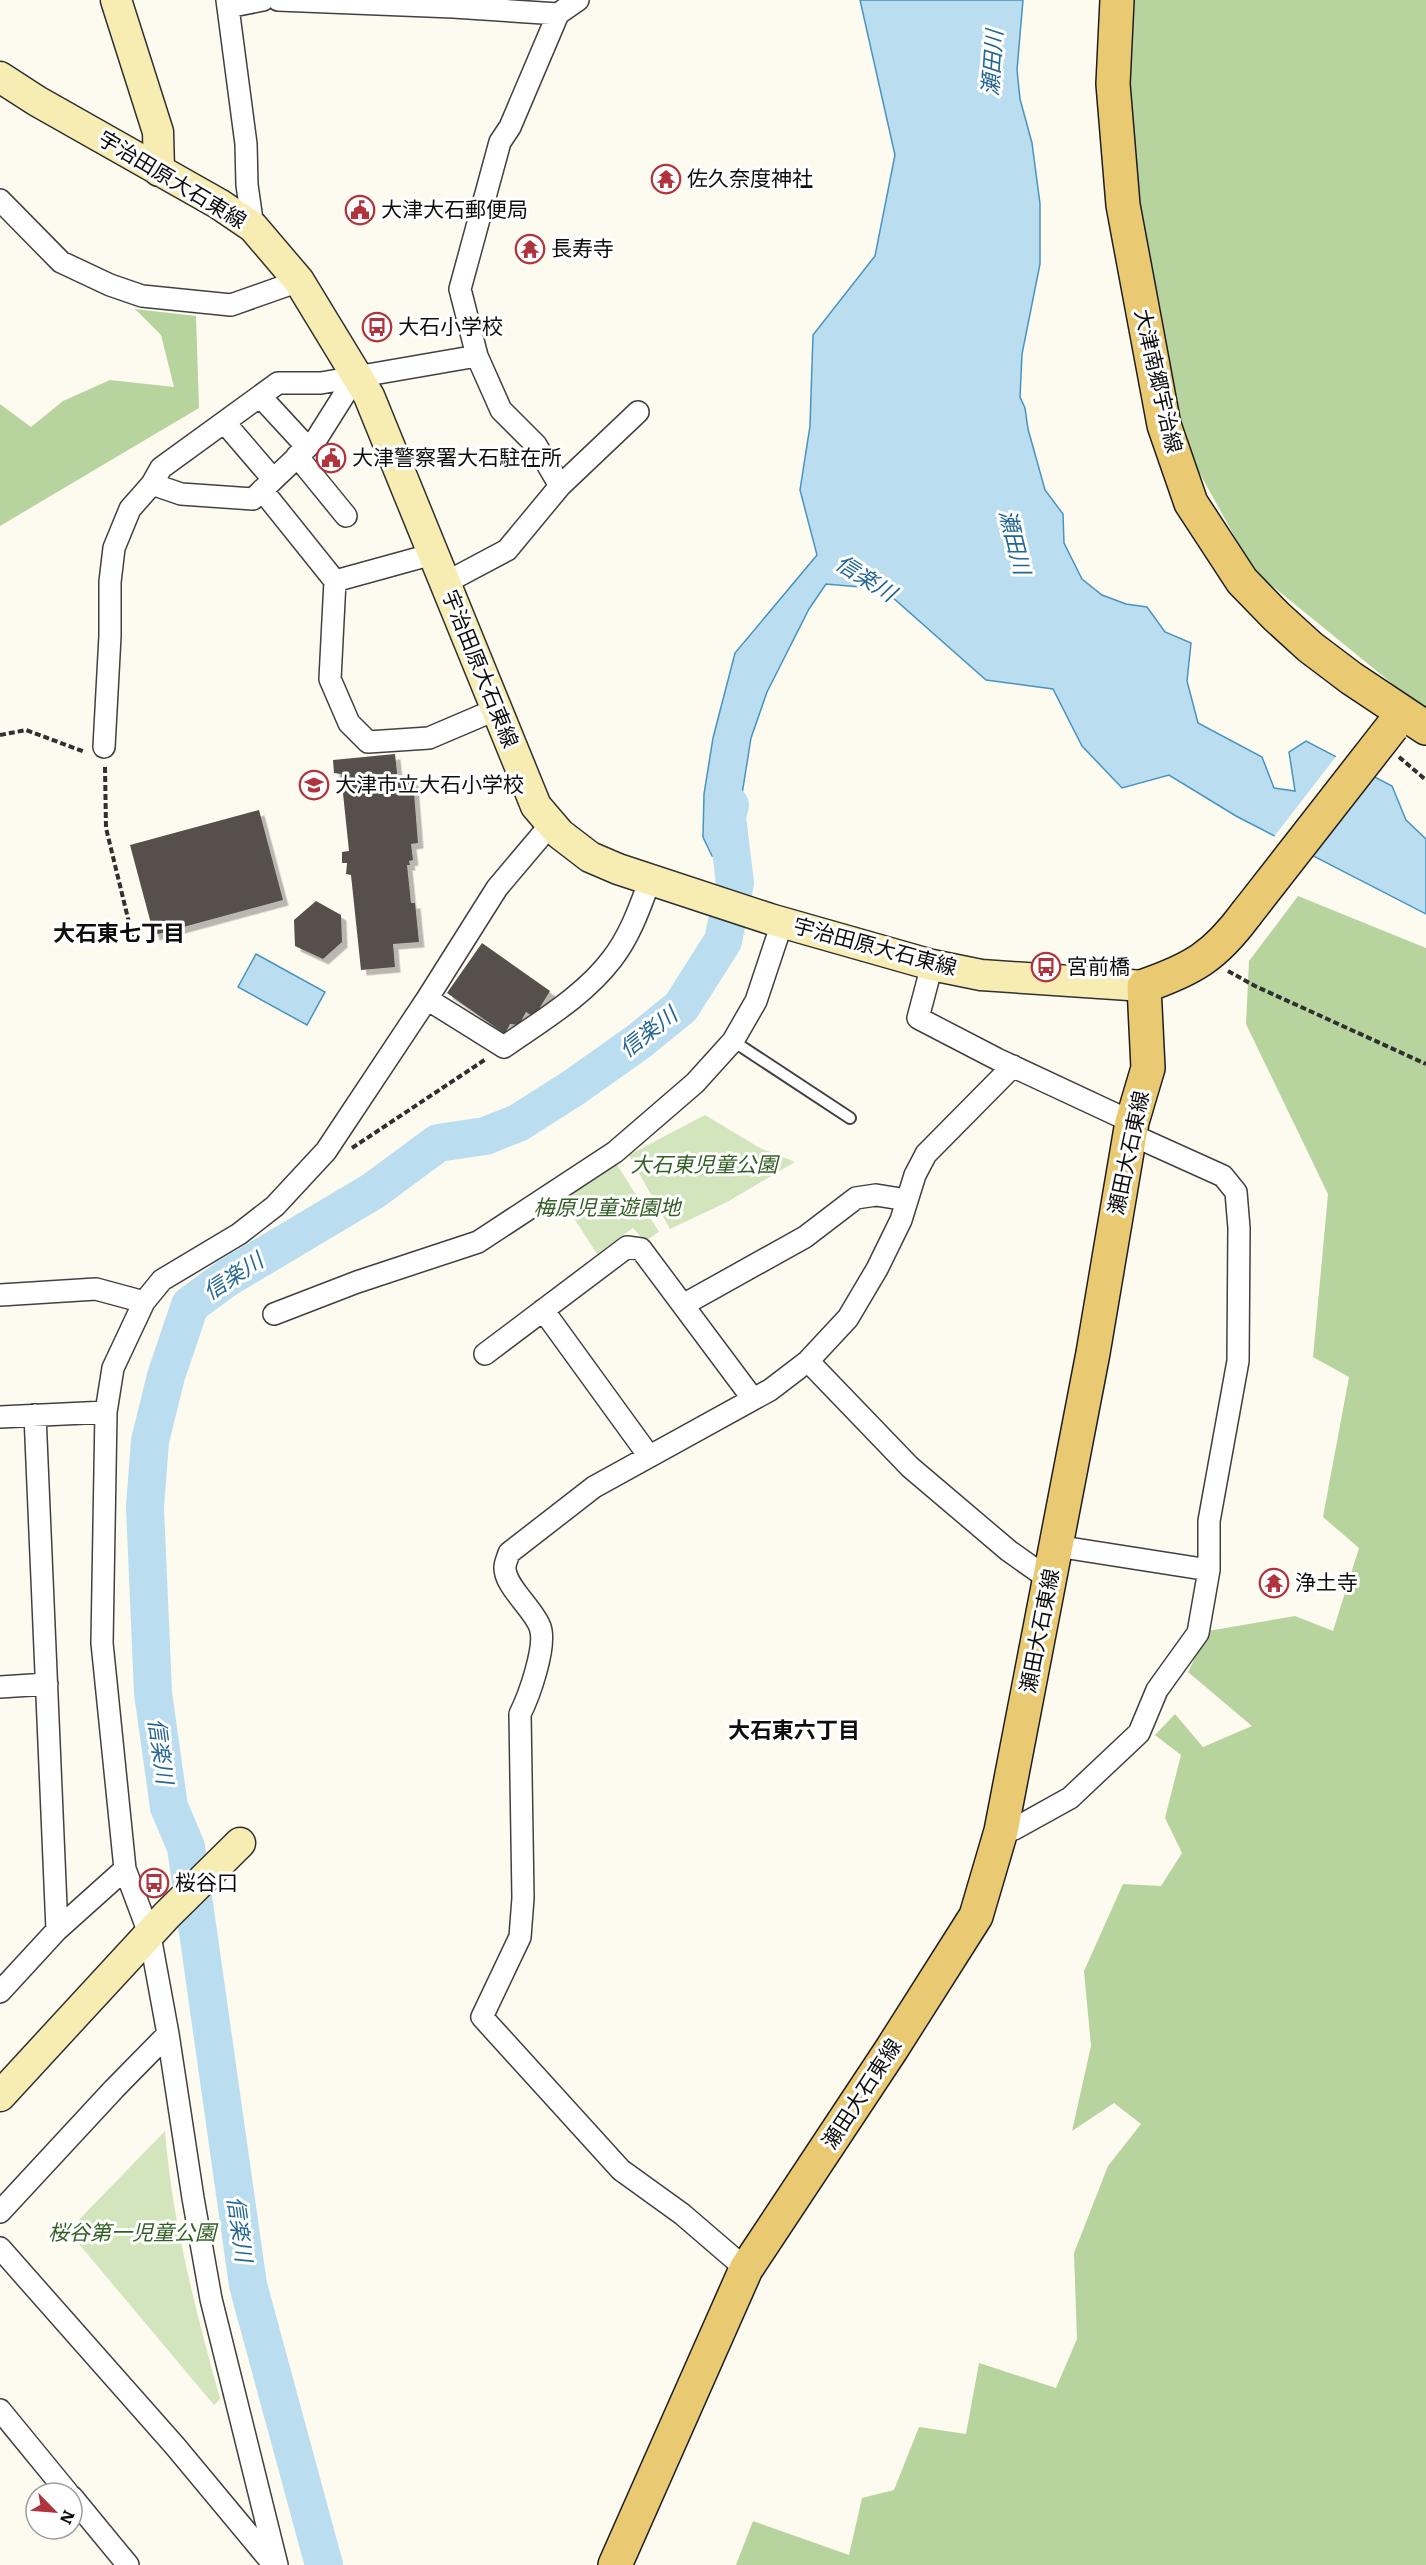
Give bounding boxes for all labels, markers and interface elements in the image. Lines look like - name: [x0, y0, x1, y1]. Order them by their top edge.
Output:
- water label: 瀬田川: [972, 27, 1009, 97]
- street label: 宇治田原大石東線: [93, 121, 253, 234]
- place label: 佐久奈度神社: [687, 161, 813, 192]
- temple icon: 佐久奈度神社: [650, 163, 682, 195]
- place label: 大津大石郵便局: [381, 192, 528, 223]
- public building icon: 大津大石郵便局: [344, 194, 376, 226]
- place label: 長寿寺: [551, 231, 614, 262]
- temple icon: 長寿寺: [514, 233, 546, 265]
- street label: 大津南郷宇治線: [1129, 305, 1192, 456]
- place label: 大石小学校: [398, 309, 503, 340]
- bus stop icon: 大石小学校: [361, 311, 393, 343]
- place label: 大津警察署大石駐在所: [352, 440, 562, 471]
- public building icon: 大津警察署大石駐在所: [315, 442, 347, 474]
- water label: 瀬田川: [992, 506, 1041, 580]
- water label: 信楽川: [830, 545, 905, 609]
- street label: 宇治田原大石東線: [436, 584, 528, 752]
- place label: 大津市立大石小学校: [335, 767, 524, 798]
- school or university icon: 大津市立大石小学校: [298, 769, 330, 801]
- street label: 宇治田原大石東線: [790, 908, 961, 981]
- district label: 大石東七丁目: [53, 915, 185, 948]
- place label: 宮前橋: [1067, 949, 1130, 980]
- bus stop icon: 宮前橋: [1030, 951, 1062, 983]
- water label: 信楽川: [611, 996, 685, 1064]
- street label: 瀬田大石東線: [1098, 1088, 1155, 1217]
- park label: 大石東児童公園: [631, 1147, 780, 1178]
- park label: 梅原児童遊園地: [534, 1190, 682, 1221]
- water label: 信楽川: [196, 1242, 271, 1307]
- place label: 浄土寺: [1295, 1565, 1358, 1596]
- street label: 瀬田大石東線: [1010, 1566, 1065, 1695]
- temple icon: 浄土寺: [1258, 1567, 1290, 1599]
- district label: 大石東六丁目: [728, 1712, 860, 1745]
- water label: 信楽川: [142, 1716, 184, 1788]
- place label: 桜谷口: [175, 1865, 238, 1896]
- bus stop icon: 桜谷口: [138, 1867, 170, 1899]
- street label: 瀬田大石東線: [813, 2031, 907, 2154]
- water label: 信楽川: [221, 2194, 263, 2266]
- park label: 桜谷第一児童公園: [48, 2215, 219, 2246]
- north arrow: [24, 2481, 84, 2541]
- text: N: [55, 2507, 82, 2529]

